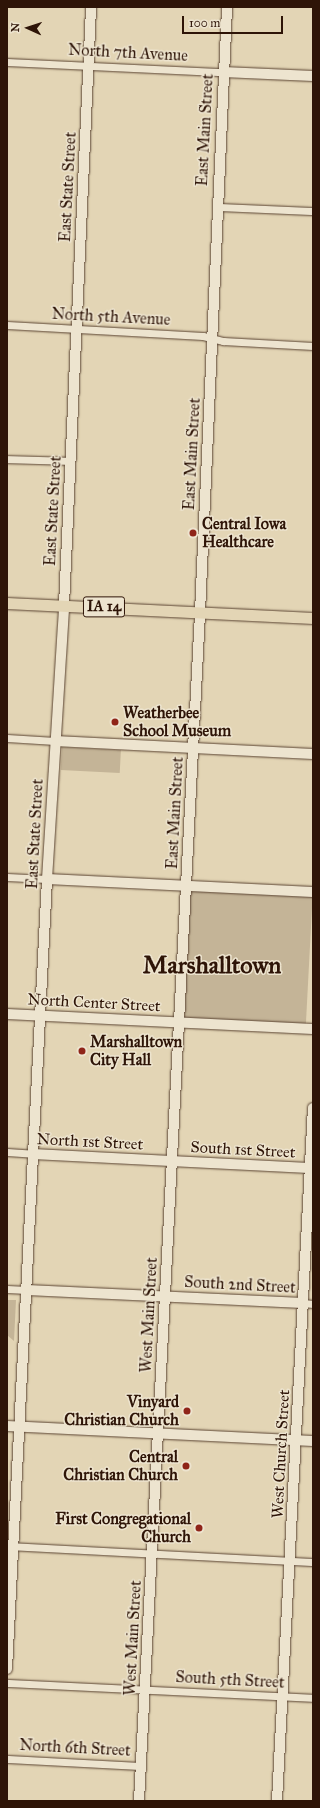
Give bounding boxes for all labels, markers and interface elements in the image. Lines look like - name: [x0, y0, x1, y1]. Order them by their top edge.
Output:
- north arrow: [8, 8, 48, 48]
- scale bar: [184, 8, 285, 34]
- text: 100 m: [189, 16, 220, 30]
- text: N: [9, 22, 22, 32]
- street label: North 7th Avenue: [68, 40, 188, 66]
- street label: East Main Street: [192, 73, 218, 187]
- street label: East State Street: [56, 131, 80, 243]
- street label: North 5th Avenue: [51, 304, 171, 330]
- street label: East Main Street: [179, 397, 205, 511]
- street label: East State Street: [41, 455, 65, 567]
- place label: Central Iowa Healthcare: [202, 514, 286, 552]
- marker: Central Iowa Healthcare: [187, 527, 199, 539]
- road number: IA 14: [82, 594, 126, 620]
- place label: Weatherbee School Museum: [123, 703, 231, 741]
- marker: Weatherbee School Museum: [110, 717, 120, 727]
- street label: East Main Street: [162, 756, 188, 870]
- street label: East State Street: [23, 778, 47, 890]
- district label: Marshalltown: [143, 952, 281, 980]
- street label: North Center Street: [27, 990, 161, 1016]
- place label: Marshalltown City Hall: [90, 1032, 182, 1070]
- marker: Marshalltown City Hall: [77, 1046, 87, 1056]
- street label: North 1st Street: [36, 1130, 144, 1154]
- street label: South 1st Street: [190, 1138, 296, 1162]
- street label: West Main Street: [136, 1257, 162, 1373]
- street label: South 2nd Street: [184, 1272, 296, 1298]
- street label: West Church Street: [268, 1389, 294, 1519]
- place label: Vinyard Christian Church: [64, 1392, 179, 1430]
- marker: Vinyard Christian Church: [182, 1406, 192, 1416]
- place label: Central Christian Church: [63, 1447, 178, 1485]
- marker: Central Christian Church: [181, 1461, 191, 1471]
- place label: First Congregational Church: [55, 1509, 191, 1547]
- marker: First Congregational Church: [194, 1523, 204, 1533]
- street label: West Main Street: [120, 1580, 146, 1696]
- street label: South 5th Street: [175, 1668, 285, 1692]
- street label: North 6th Street: [19, 1735, 131, 1761]

